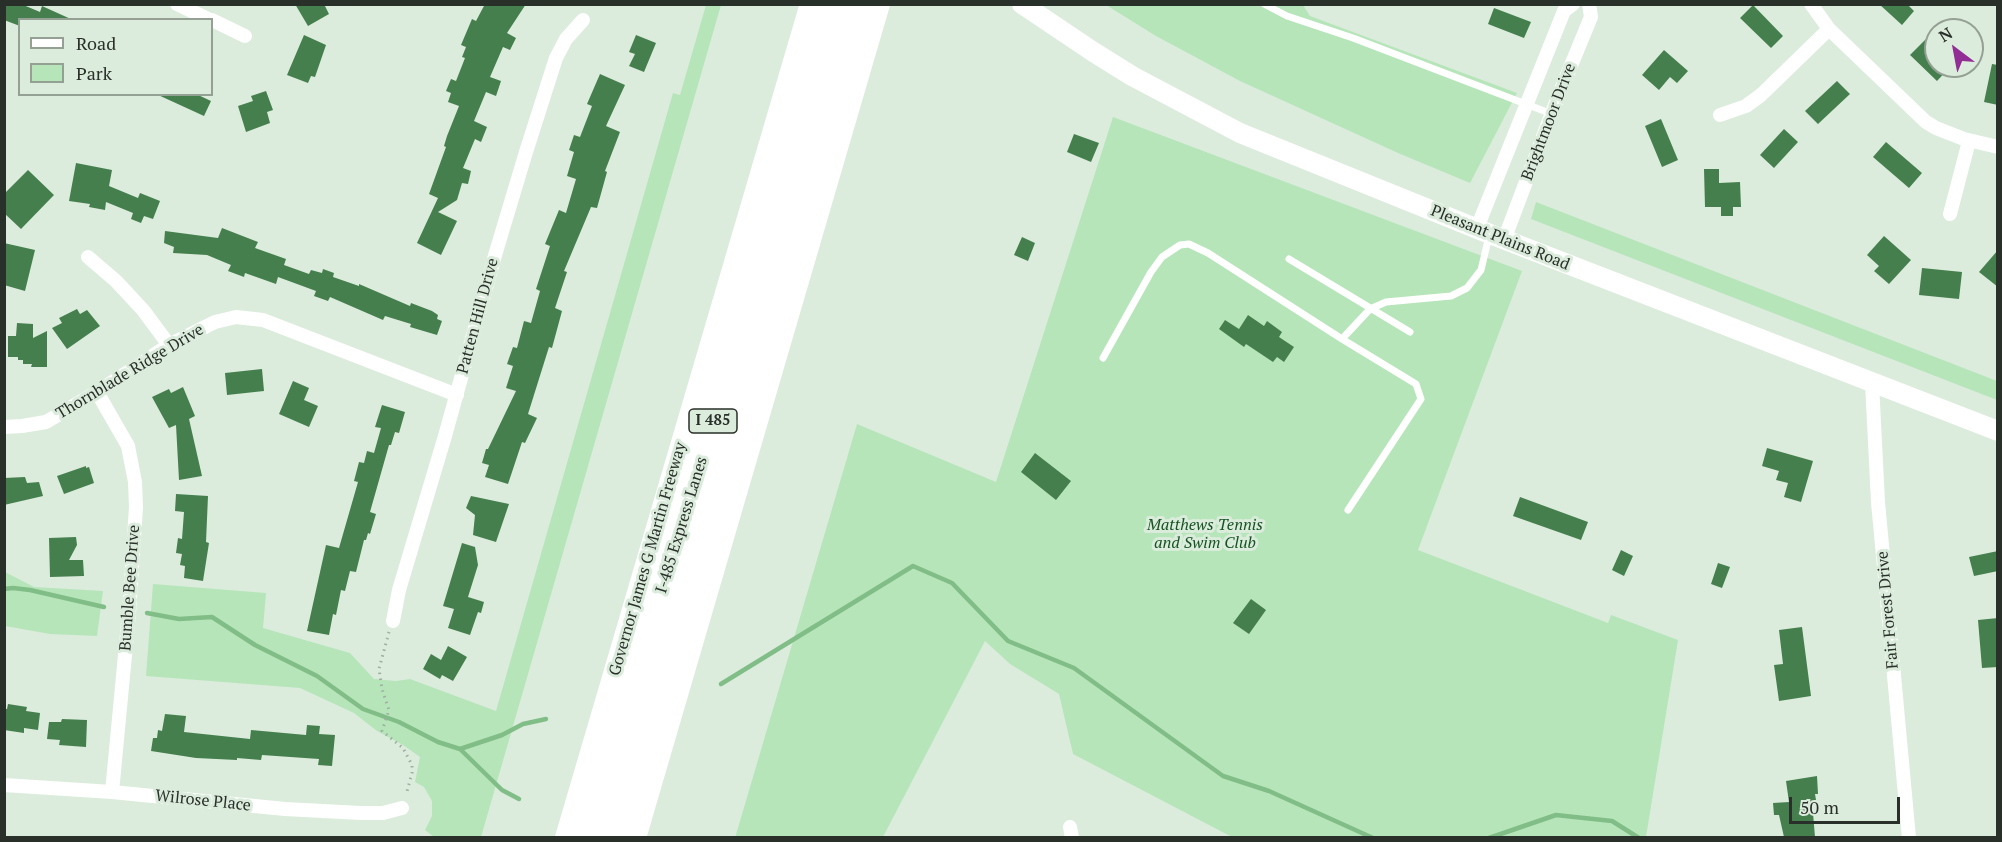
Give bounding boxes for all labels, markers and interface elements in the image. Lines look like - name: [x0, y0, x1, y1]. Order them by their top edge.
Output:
- legend: [18, 18, 213, 96]
- north arrow: [1924, 18, 1984, 78]
- text: N: [1935, 22, 1956, 47]
- text: Road: [76, 31, 116, 55]
- text: Park: [76, 61, 112, 85]
- street label: Brightmoor Drive: [1518, 61, 1580, 183]
- street label: Pleasant Plains Road: [1428, 201, 1572, 275]
- street label: Patten Hill Drive: [453, 256, 503, 376]
- street label: Thornblade Ridge Drive: [53, 320, 207, 424]
- road number: I 485: [689, 409, 737, 433]
- street label: Governor James G Martin Freeway: [605, 440, 691, 678]
- street label: I-485 Express Lanes: [652, 454, 712, 596]
- park label: Matthews Tennis and Swim Club: [1147, 515, 1263, 553]
- street label: Bumble Bee Drive: [116, 524, 144, 652]
- street label: Fair Forest Drive: [1873, 550, 1903, 670]
- scale bar: [1792, 785, 1903, 823]
- street label: Wilrose Place: [154, 786, 252, 816]
- text: 50 m: [1800, 795, 1839, 819]

